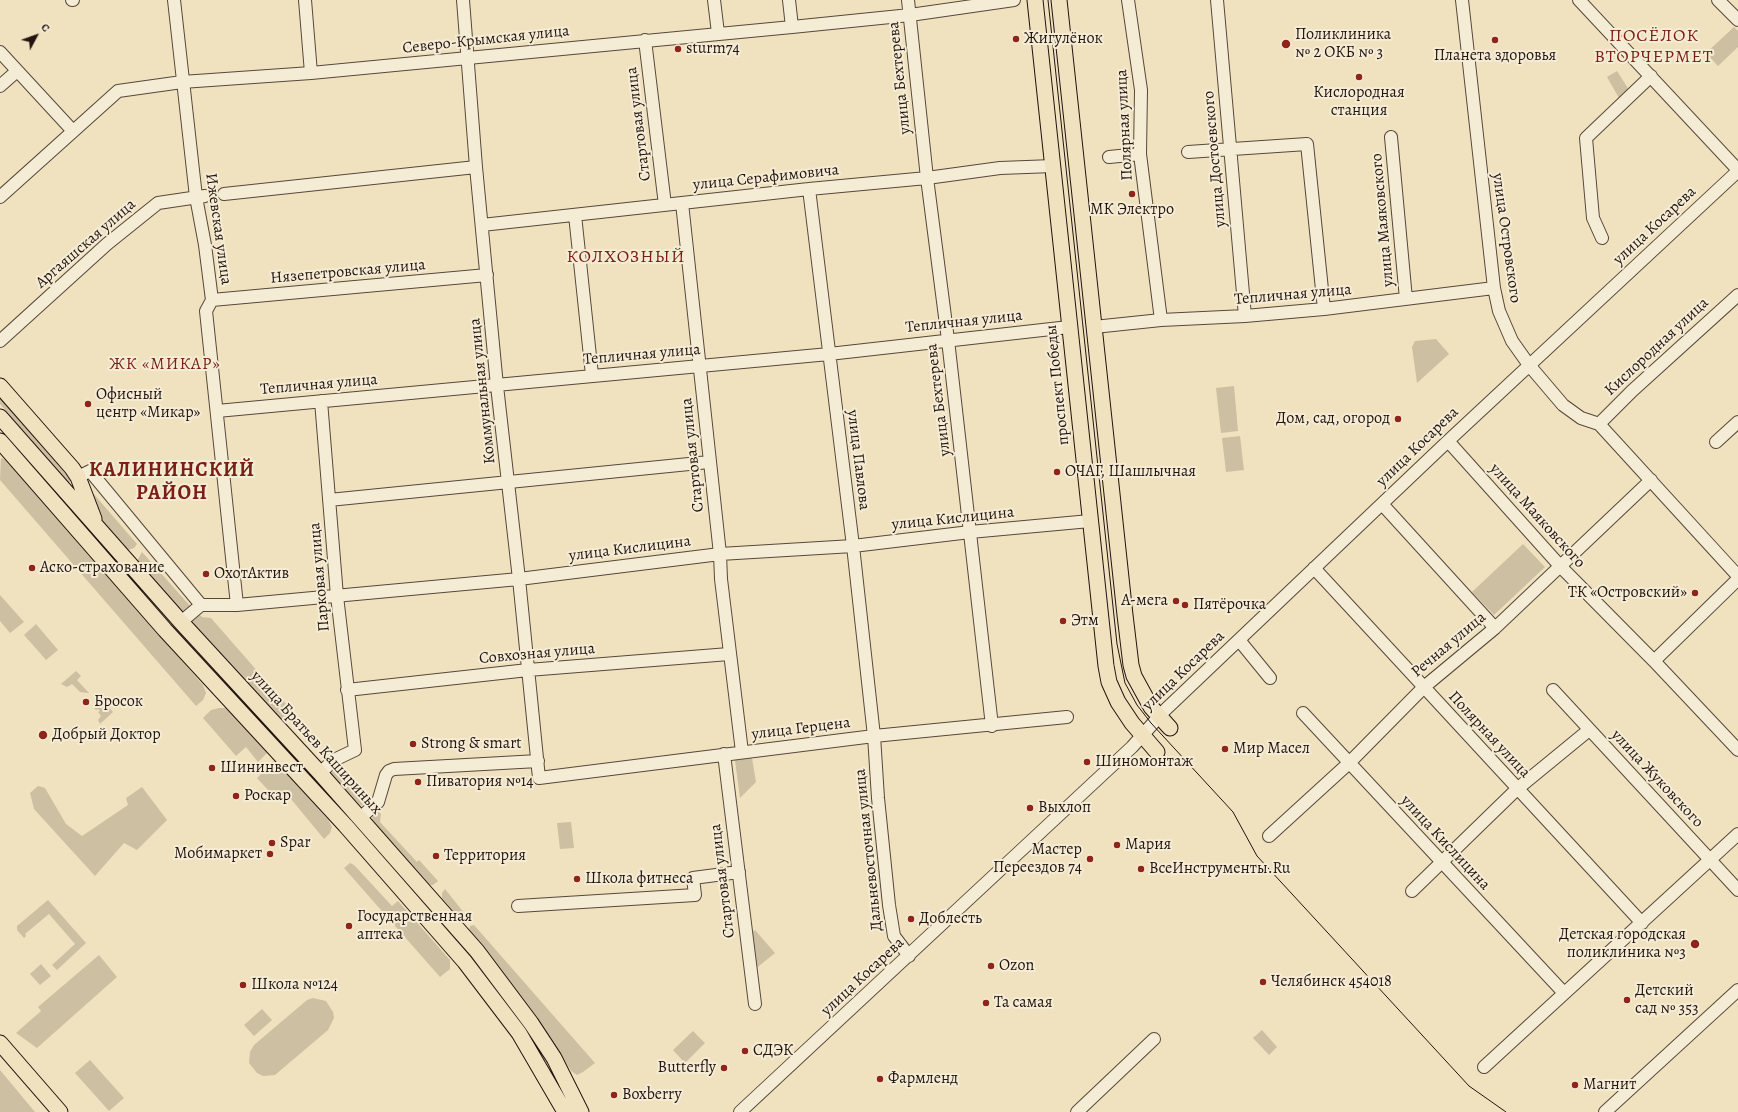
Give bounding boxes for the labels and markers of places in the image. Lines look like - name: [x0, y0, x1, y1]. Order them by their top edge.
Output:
- place label: Поликлиника № 2 ОКБ № 3: [1295, 25, 1391, 63]
- place label: Жигулёнок: [1024, 29, 1103, 49]
- marker: Жигулёнок: [1011, 34, 1021, 44]
- marker: Планета здоровья: [1490, 35, 1500, 45]
- marker: Поликлиника № 2 ОКБ № 3: [1280, 38, 1292, 50]
- place label: sturm74: [686, 39, 740, 59]
- marker: sturm74: [673, 44, 683, 54]
- place label: Планета здоровья: [1434, 46, 1556, 66]
- marker: Кислородная станция: [1354, 72, 1364, 82]
- place label: Кислородная станция: [1313, 83, 1405, 121]
- marker: МК Электро: [1127, 189, 1137, 199]
- place label: МК Электро: [1090, 200, 1174, 220]
- place label: Офисный центр «Микар»: [96, 385, 200, 423]
- marker: Офисный центр «Микар»: [83, 399, 93, 409]
- place label: Дом, сад, огород: [1276, 409, 1390, 429]
- marker: Дом, сад, огород: [1393, 414, 1403, 424]
- place label: ОЧАГ, Шашлычная: [1065, 462, 1196, 482]
- marker: ОЧАГ, Шашлычная: [1052, 467, 1062, 477]
- place label: Аско-страхование: [40, 558, 165, 578]
- marker: Аско-страхование: [27, 563, 37, 573]
- place label: ОхотАктив: [214, 564, 289, 584]
- marker: ОхотАктив: [201, 569, 211, 579]
- place label: ТК «Островский»: [1568, 583, 1687, 603]
- marker: ТК «Островский»: [1690, 588, 1700, 598]
- place label: А-мега: [1121, 591, 1168, 611]
- place label: Пятёрочка: [1193, 595, 1266, 615]
- marker: А-мега: [1171, 596, 1181, 606]
- marker: Пятёрочка: [1180, 600, 1190, 610]
- place label: Этм: [1071, 611, 1099, 631]
- marker: Этм: [1058, 616, 1068, 626]
- place label: Бросок: [94, 692, 143, 712]
- marker: Бросок: [81, 697, 91, 707]
- place label: Добрый Доктор: [52, 725, 161, 745]
- marker: Добрый Доктор: [37, 729, 49, 741]
- place label: Strong & smart: [421, 734, 522, 754]
- marker: Strong & smart: [408, 739, 418, 749]
- place label: Мир Масел: [1233, 739, 1310, 759]
- marker: Мир Масел: [1220, 744, 1230, 754]
- place label: Шиномонтаж: [1095, 752, 1193, 772]
- marker: Шиномонтаж: [1082, 757, 1092, 767]
- place label: Шининвест: [220, 758, 303, 778]
- marker: Шининвест: [207, 763, 217, 773]
- place label: Пиватория №14: [426, 772, 533, 792]
- marker: Пиватория №14: [413, 777, 423, 787]
- place label: Роскар: [244, 786, 291, 806]
- marker: Роскар: [231, 791, 241, 801]
- place label: Выхлоп: [1038, 798, 1091, 818]
- marker: Выхлоп: [1025, 803, 1035, 813]
- place label: Spar: [280, 833, 311, 853]
- place label: Мария: [1125, 835, 1171, 855]
- marker: Spar: [267, 838, 277, 848]
- place label: Мастер Переездов 74: [993, 840, 1082, 878]
- marker: Мария: [1112, 840, 1122, 850]
- place label: Мобимаркет: [174, 844, 262, 864]
- place label: Территория: [444, 846, 526, 866]
- marker: Мобимаркет: [265, 849, 275, 859]
- marker: Территория: [431, 851, 441, 861]
- marker: Мастер Переездов 74: [1085, 854, 1095, 864]
- place label: ВсеИнструменты.Ru: [1149, 859, 1290, 879]
- marker: ВсеИнструменты.Ru: [1136, 864, 1146, 874]
- place label: Школа фитнеса: [585, 869, 693, 889]
- marker: Школа фитнеса: [572, 874, 582, 884]
- place label: Государственная аптека: [357, 907, 472, 945]
- place label: Доблесть: [919, 909, 982, 929]
- marker: Доблесть: [906, 914, 916, 924]
- marker: Государственная аптека: [344, 921, 354, 931]
- place label: Детская городская поликлиника №3: [1559, 925, 1686, 963]
- marker: Детская городская поликлиника №3: [1689, 938, 1701, 950]
- place label: Ozon: [999, 956, 1034, 976]
- marker: Ozon: [986, 961, 996, 971]
- place label: Челябинск 454018: [1271, 972, 1392, 992]
- place label: Школа №124: [251, 975, 338, 995]
- marker: Челябинск 454018: [1258, 977, 1268, 987]
- marker: Школа №124: [238, 980, 248, 990]
- place label: Детский сад № 353: [1635, 981, 1699, 1019]
- place label: Та самая: [994, 993, 1052, 1013]
- marker: Детский сад № 353: [1622, 995, 1632, 1005]
- marker: Та самая: [981, 998, 991, 1008]
- place label: СДЭК: [753, 1041, 793, 1061]
- marker: СДЭК: [740, 1046, 750, 1056]
- place label: Butterfly: [658, 1058, 716, 1078]
- marker: Butterfly: [719, 1063, 729, 1073]
- place label: Фармленд: [888, 1069, 958, 1089]
- marker: Фармленд: [875, 1074, 885, 1084]
- place label: Магнит: [1583, 1075, 1636, 1095]
- marker: Магнит: [1570, 1080, 1580, 1090]
- place label: Boxberry: [622, 1085, 682, 1105]
- marker: Boxberry: [609, 1090, 619, 1100]

